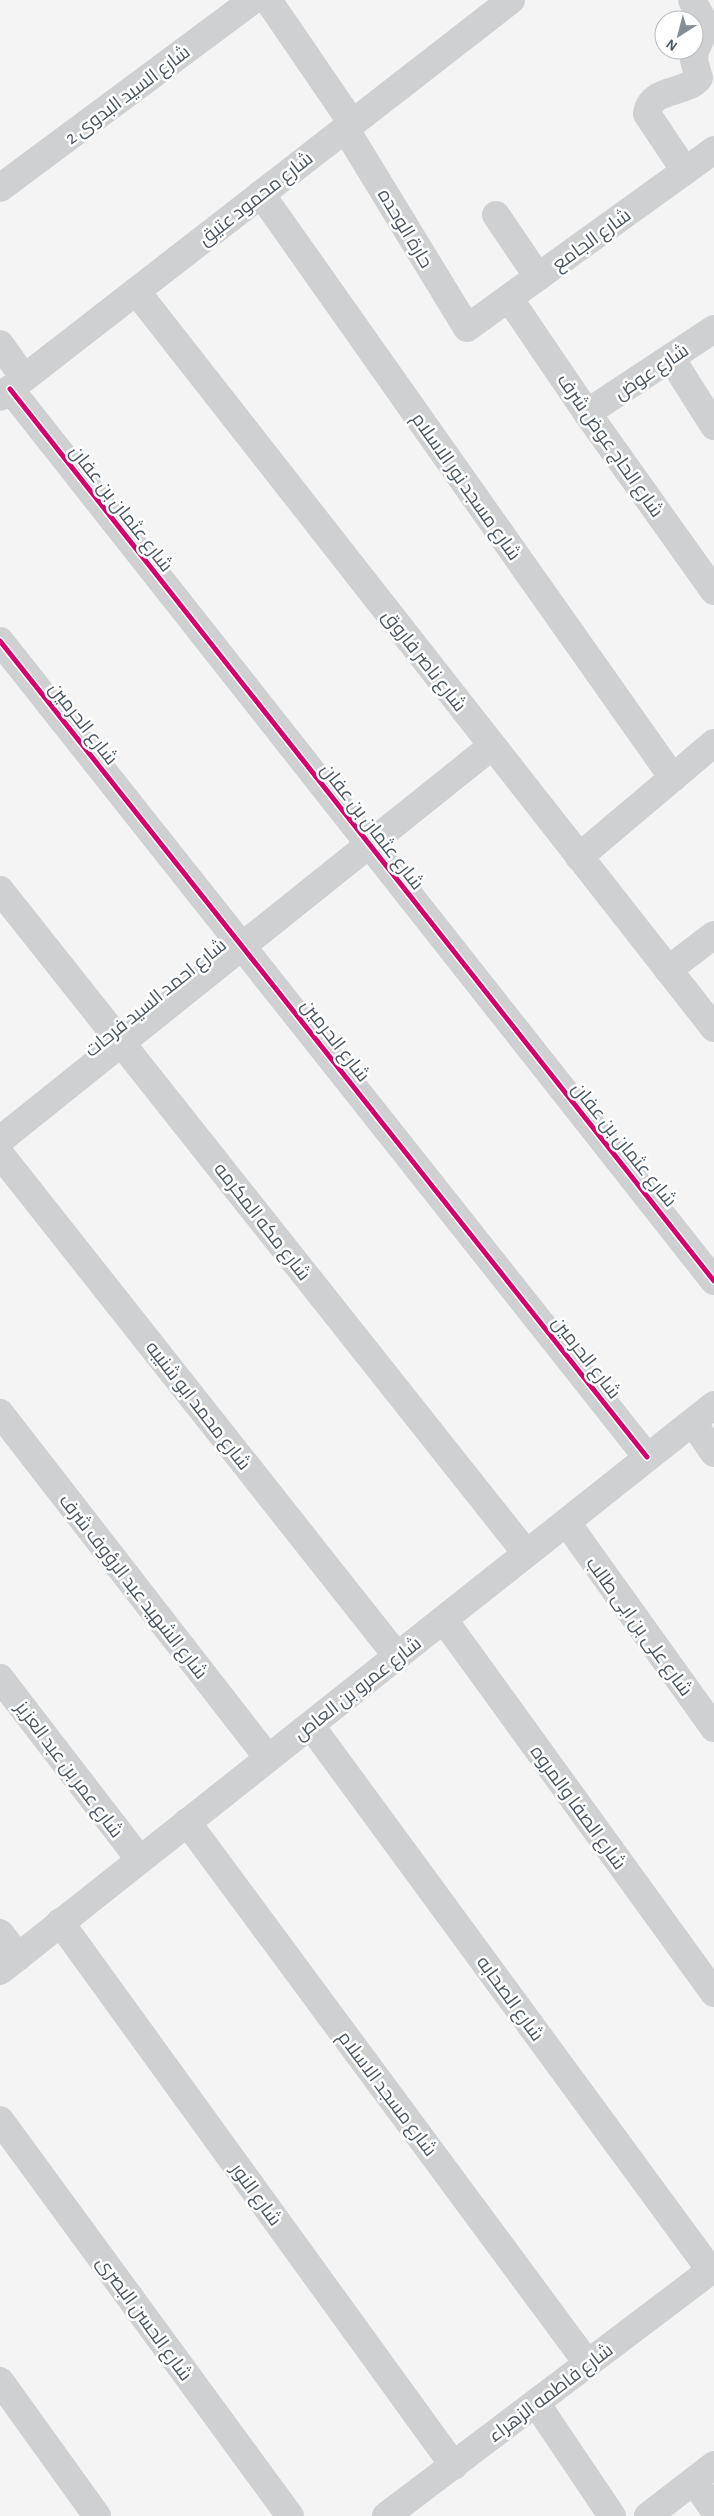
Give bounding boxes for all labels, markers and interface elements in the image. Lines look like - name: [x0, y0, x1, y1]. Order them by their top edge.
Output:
- north arrow: [654, 10, 704, 60]
- text: N: [664, 36, 680, 53]
- street label: شارع السيد البدوى 2: [61, 41, 196, 151]
- street label: شارع محمود عتيق: [195, 148, 318, 252]
- street label: حارة الوحده: [373, 186, 436, 272]
- street label: شارع الجامع: [549, 205, 636, 277]
- street label: شارع عوض: [611, 340, 694, 406]
- street label: شارع الحاج عوض شرف: [551, 370, 667, 523]
- street label: شارع مسجد نور الاسلام: [405, 409, 525, 566]
- street label: شارع عثمان بن عفان: [64, 442, 177, 577]
- street label: شارع ناصر فاروق: [376, 606, 470, 717]
- street label: شارع الحرمين: [43, 679, 121, 770]
- street label: شارع عثمان بن عفان: [315, 760, 428, 895]
- street label: شارع احمد السيد فرحات: [81, 935, 232, 1063]
- street label: شارع الحرمين: [295, 996, 373, 1087]
- street label: شارع عثمان بن عفان: [566, 1078, 680, 1213]
- street label: شارع مكه المكرمه: [208, 1159, 314, 1286]
- street label: شارع الحرمين: [546, 1313, 624, 1404]
- street label: شارع محمد ابو شنيبه: [139, 1337, 255, 1476]
- street label: شارع الشهيد عبد الرؤوف شرف: [53, 1490, 211, 1685]
- street label: شارع على بن ابى طالب: [580, 1553, 696, 1702]
- street label: شارع عمرو بن العاص: [290, 1633, 427, 1747]
- street label: شارع عمر بن عبد العزيز: [9, 1697, 127, 1843]
- street label: شارع الصفا والمروه: [524, 1742, 630, 1875]
- street label: شارع الصحابه: [470, 1952, 548, 2047]
- street label: شارع مسجد الاسلام: [331, 2027, 441, 2162]
- street label: شارع النور: [224, 2159, 285, 2231]
- street label: شارع الحسن البصرى: [90, 2253, 196, 2386]
- street label: شارع فاطمه الزهراء: [485, 2340, 619, 2448]

